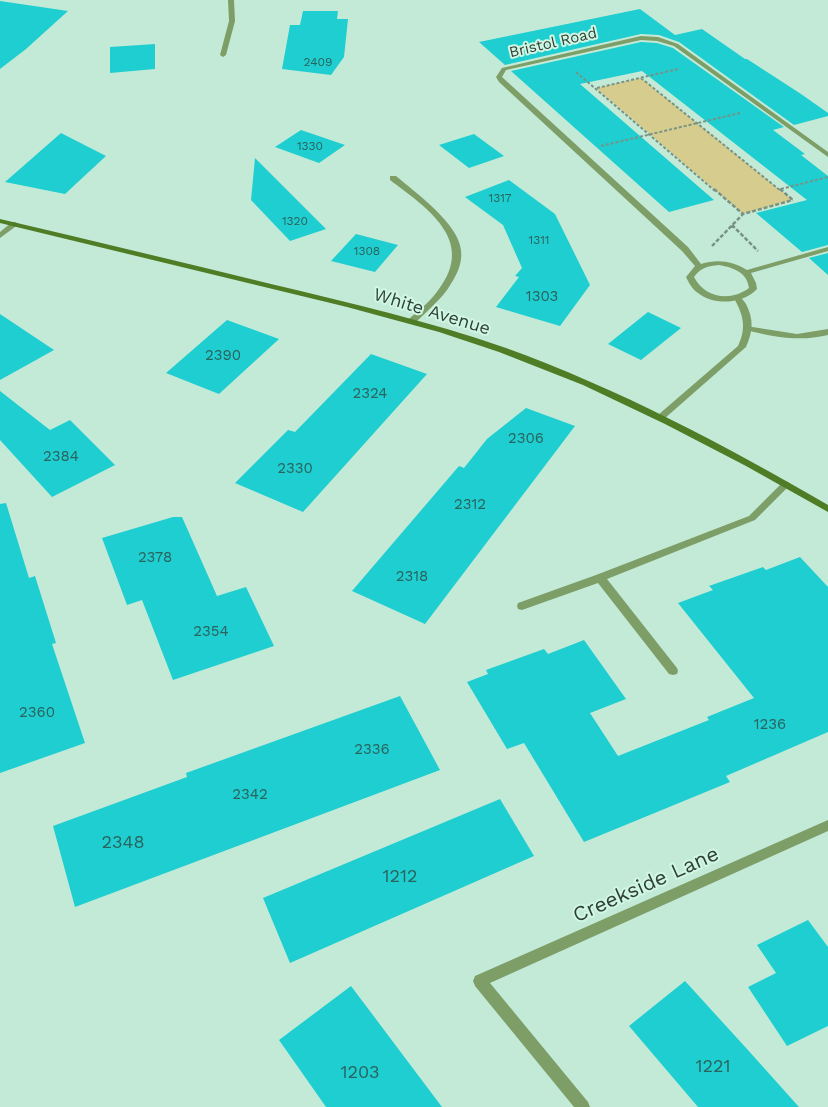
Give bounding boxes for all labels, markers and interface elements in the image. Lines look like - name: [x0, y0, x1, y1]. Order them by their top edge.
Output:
- street label: Bristol Road: [507, 24, 599, 62]
- house number: 2409: [304, 55, 332, 69]
- house number: 1330: [297, 139, 323, 153]
- house number: 1317: [488, 191, 512, 205]
- house number: 1320: [282, 214, 308, 228]
- house number: 1311: [528, 233, 550, 247]
- house number: 1308: [354, 244, 380, 258]
- street label: White Avenue: [371, 284, 493, 340]
- house number: 1303: [526, 288, 558, 306]
- house number: 2390: [205, 347, 241, 365]
- house number: 2324: [353, 385, 387, 403]
- house number: 2306: [508, 430, 544, 448]
- house number: 2384: [43, 448, 79, 466]
- house number: 2330: [277, 460, 313, 478]
- house number: 2312: [454, 496, 486, 514]
- house number: 2378: [138, 549, 172, 567]
- house number: 2318: [396, 568, 428, 586]
- house number: 2354: [193, 623, 229, 641]
- house number: 2360: [19, 704, 55, 722]
- house number: 1236: [754, 716, 786, 734]
- house number: 2336: [354, 741, 390, 759]
- house number: 2342: [232, 786, 268, 804]
- house number: 2348: [101, 832, 145, 854]
- street label: Creekside Lane: [569, 842, 723, 928]
- house number: 1212: [382, 866, 418, 888]
- house number: 1221: [695, 1056, 731, 1078]
- house number: 1203: [341, 1062, 379, 1084]

